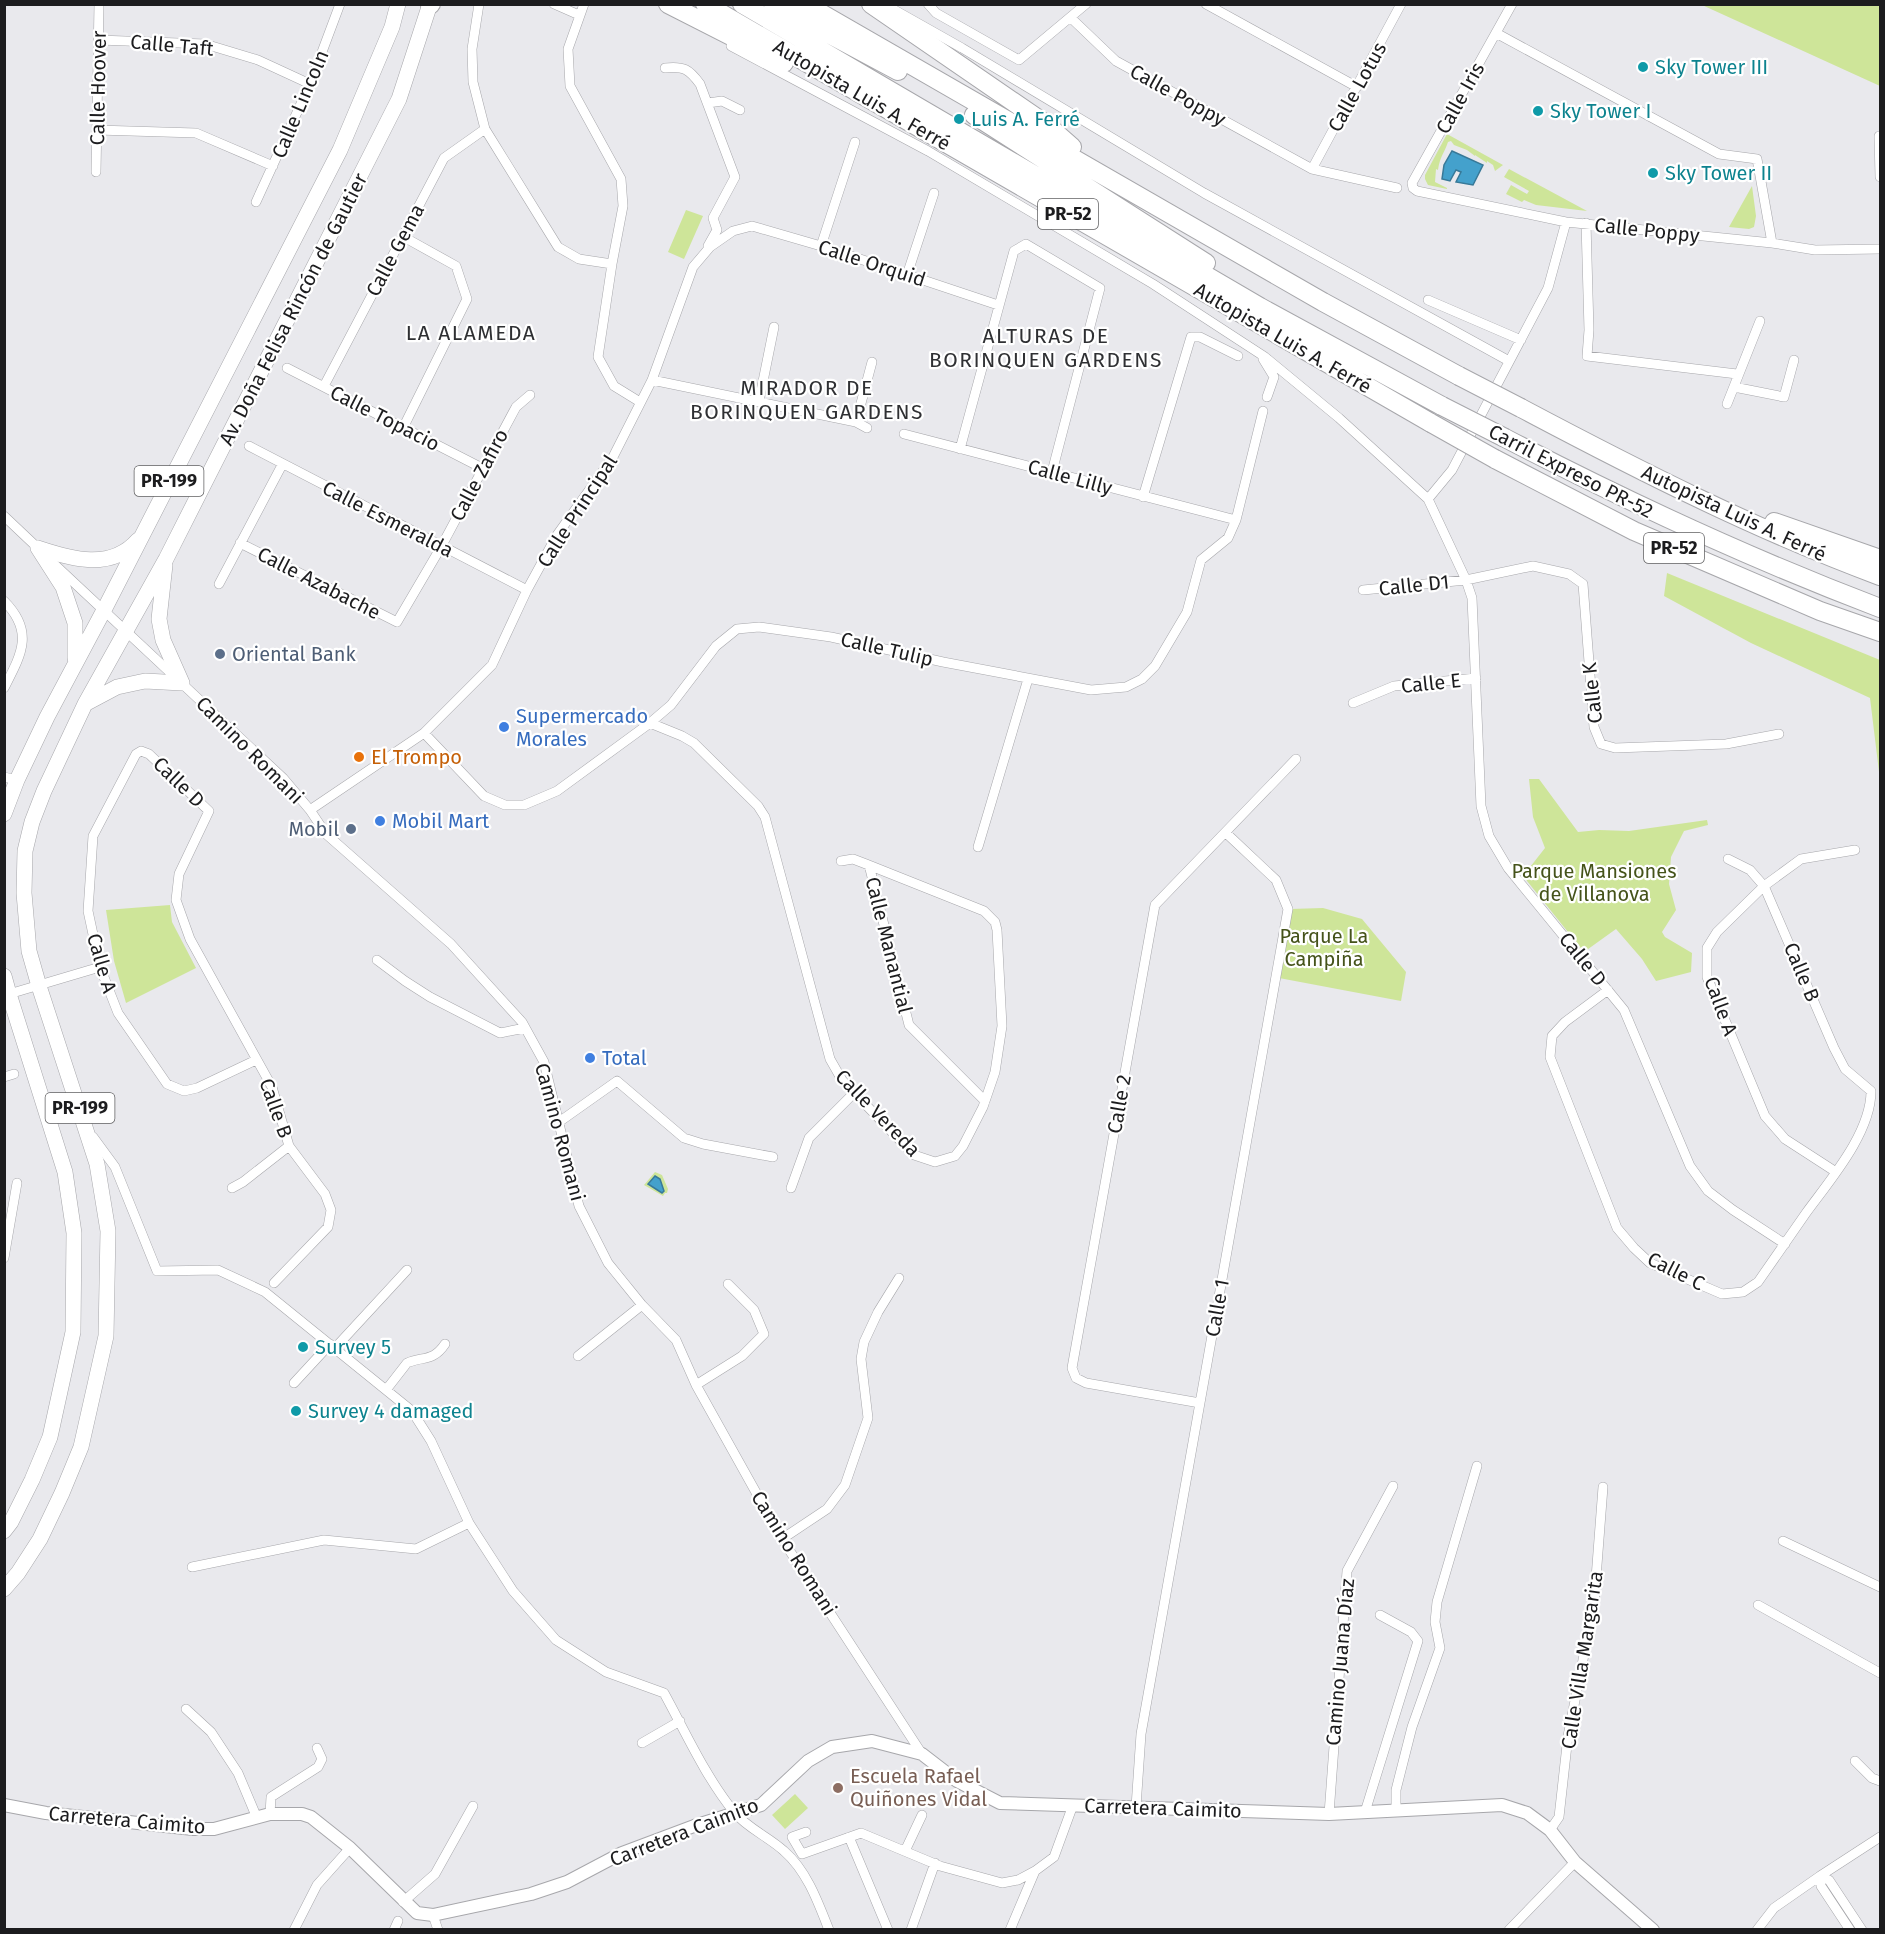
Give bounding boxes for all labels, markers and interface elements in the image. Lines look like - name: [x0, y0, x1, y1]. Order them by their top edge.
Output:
- street label: Calle Taft: [129, 29, 215, 61]
- street label: Calle Hoover: [85, 30, 111, 146]
- street label: Autopista Luis A. Ferré: [769, 34, 955, 156]
- street label: Calle Lotus: [1323, 38, 1391, 136]
- street label: Calle Lincoln: [266, 46, 334, 162]
- place label: Sky Tower III: [1655, 55, 1768, 79]
- street label: Calle Iris: [1431, 58, 1489, 138]
- street label: Calle Poppy: [1126, 59, 1230, 131]
- marker: Sky Tower III: [1636, 60, 1650, 74]
- place label: Sky Tower I: [1550, 99, 1651, 123]
- marker: Sky Tower I: [1531, 104, 1545, 118]
- place label: Luis A. Ferré: [971, 107, 1080, 131]
- marker: Luis A. Ferré: [952, 112, 966, 126]
- place label: Sky Tower II: [1665, 161, 1772, 185]
- marker: Sky Tower II: [1646, 166, 1660, 180]
- street label: Av. Doña Felisa Rincón de Gautier: [214, 169, 372, 449]
- road number: PR-52: [1038, 199, 1098, 229]
- street label: Calle Gema: [361, 200, 429, 300]
- street label: Calle Poppy: [1593, 213, 1701, 247]
- street label: Calle Orquid: [815, 234, 929, 292]
- street label: Autopista Luis A. Ferré: [1190, 277, 1376, 399]
- district label: LA ALAMEDA: [406, 320, 536, 346]
- district label: ALTURAS DE BORINQUEN GARDENS: [929, 323, 1163, 373]
- district label: MIRADOR DE BORINQUEN GARDENS: [690, 375, 924, 425]
- street label: Calle Topacio: [326, 380, 444, 456]
- street label: Carril Expreso PR-52: [1485, 419, 1657, 523]
- street label: Calle Zafiro: [445, 425, 513, 525]
- street label: Calle Principal: [532, 450, 622, 572]
- street label: Calle Lilly: [1025, 454, 1115, 500]
- street label: Autopista Luis A. Ferré: [1638, 460, 1830, 566]
- road number: PR-199: [134, 466, 204, 496]
- street label: Calle Esmeralda: [318, 476, 458, 562]
- road number: PR-52: [1644, 533, 1704, 563]
- street label: Calle Azabache: [253, 542, 385, 624]
- street label: Calle D1: [1378, 569, 1450, 601]
- street label: Calle Tulip: [838, 627, 936, 671]
- place label: Oriental Bank: [232, 642, 356, 666]
- marker: Oriental Bank: [213, 647, 227, 661]
- street label: Calle K: [1577, 661, 1607, 725]
- street label: Calle E: [1400, 668, 1462, 698]
- street label: Camino Romani: [191, 691, 309, 809]
- place label: Supermercado Morales: [516, 704, 648, 751]
- marker: Supermercado Morales: [497, 720, 511, 734]
- place label: El Trompo: [371, 745, 462, 769]
- marker: El Trompo: [352, 750, 366, 764]
- street label: Calle D: [148, 752, 210, 812]
- place label: Mobil Mart: [392, 809, 490, 833]
- marker: Mobil Mart: [373, 814, 387, 828]
- place label: Mobil: [288, 817, 339, 841]
- marker: Mobil: [344, 822, 358, 836]
- park label: Parque Mansiones de Villanova: [1511, 859, 1677, 906]
- street label: Calle Manantial: [860, 874, 918, 1016]
- park label: Parque La Campiña: [1280, 924, 1368, 971]
- street label: Calle D: [1554, 927, 1612, 991]
- street label: Calle A: [82, 930, 122, 996]
- street label: Calle B: [1779, 939, 1825, 1005]
- street label: Calle A: [1699, 973, 1743, 1039]
- place label: Total: [602, 1046, 647, 1070]
- marker: Total: [583, 1051, 597, 1065]
- street label: Camino Romani: [530, 1060, 590, 1204]
- street label: Calle Vereda: [831, 1064, 925, 1162]
- street label: Calle 2: [1102, 1073, 1136, 1135]
- street label: Calle B: [254, 1075, 298, 1141]
- road number: PR-199: [46, 1093, 115, 1123]
- street label: Calle C: [1644, 1247, 1708, 1295]
- street label: Calle 1: [1200, 1277, 1234, 1339]
- place label: Survey 5: [315, 1335, 391, 1359]
- marker: Survey 5: [296, 1340, 310, 1354]
- place label: Survey 4 damaged: [308, 1399, 474, 1423]
- marker: Survey 4 damaged: [289, 1404, 303, 1418]
- street label: Camino Romani: [746, 1486, 842, 1620]
- street label: Calle Villa Margarita: [1556, 1569, 1608, 1751]
- street label: Camino Juana Díaz: [1321, 1577, 1359, 1747]
- place label: Escuela Rafael Quiñones Vidal: [850, 1764, 987, 1811]
- marker: Escuela Rafael Quiñones Vidal: [831, 1781, 845, 1795]
- street label: Carretera Caimito: [606, 1793, 762, 1871]
- street label: Carretera Caimito: [1084, 1793, 1242, 1823]
- street label: Carretera Caimito: [47, 1801, 207, 1839]

